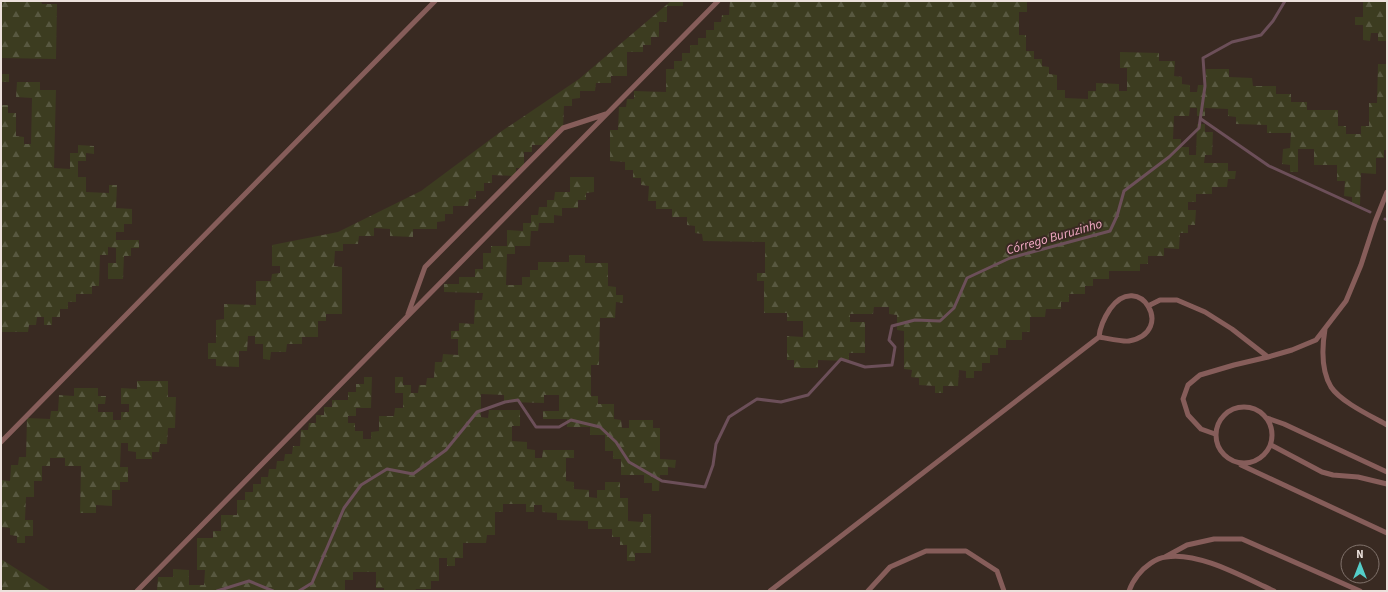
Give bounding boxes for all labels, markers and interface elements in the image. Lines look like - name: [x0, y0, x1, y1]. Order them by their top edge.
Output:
- water label: Córrego Buruzinho: [1004, 215, 1105, 259]
- north arrow: [1340, 544, 1380, 584]
- text: N: [1356, 547, 1364, 562]

